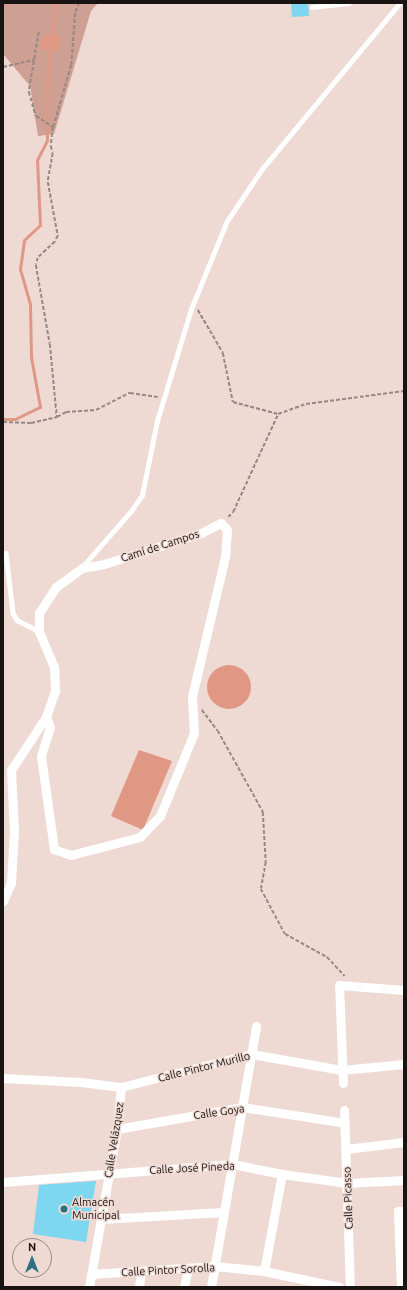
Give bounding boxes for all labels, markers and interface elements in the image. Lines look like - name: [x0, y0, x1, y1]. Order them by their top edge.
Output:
- street label: Camí de Campos: [119, 527, 201, 565]
- street label: Calle Pintor Murillo: [157, 1049, 251, 1085]
- street label: Calle Velázquez: [101, 1101, 127, 1179]
- street label: Calle Goya: [193, 1102, 245, 1122]
- street label: Calle José Pineda: [149, 1159, 235, 1177]
- street label: Calle Picasso: [340, 1166, 356, 1230]
- place label: Almacén Municipal: [72, 1196, 120, 1222]
- marker: Almacén Municipal: [59, 1204, 69, 1214]
- north arrow: [12, 1238, 52, 1278]
- text: N: [28, 1241, 36, 1253]
- street label: Calle Pintor Sorolla: [121, 1261, 215, 1279]

